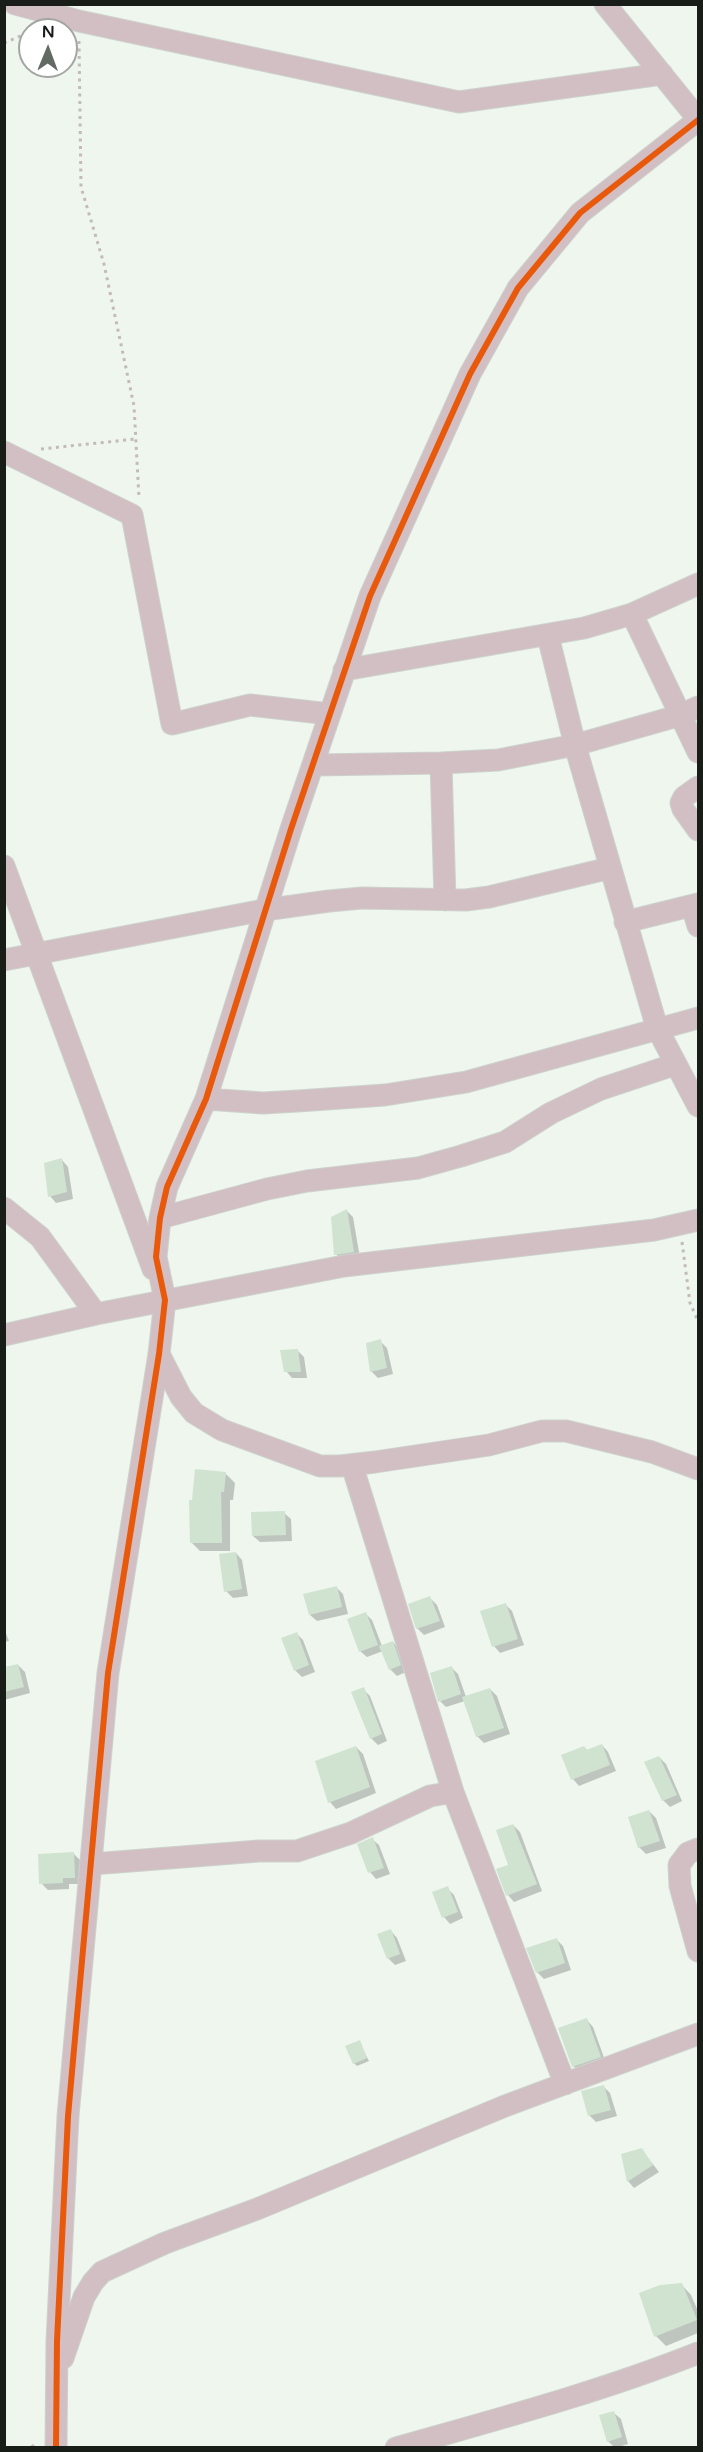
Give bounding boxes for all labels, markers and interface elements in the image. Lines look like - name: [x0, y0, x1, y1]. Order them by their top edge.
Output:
- north arrow: [18, 18, 78, 78]
- text: N: [42, 22, 55, 42]

